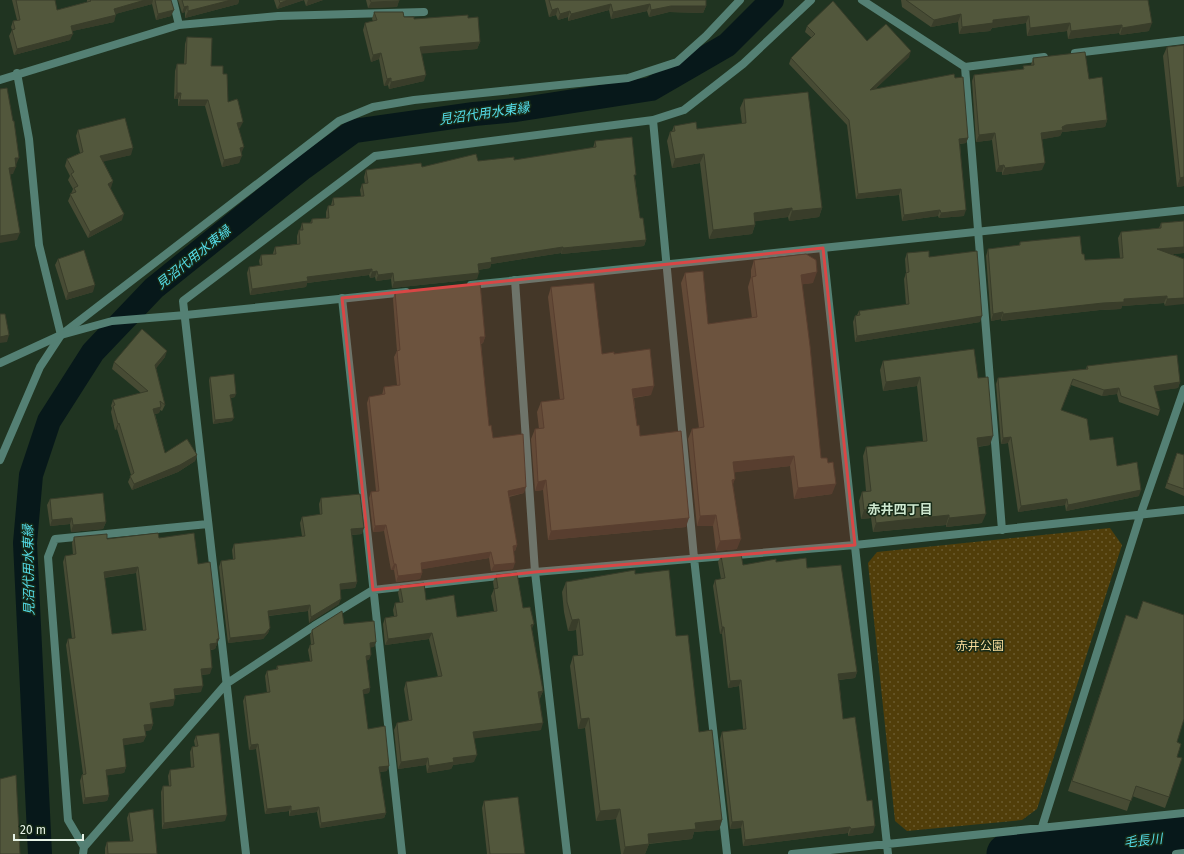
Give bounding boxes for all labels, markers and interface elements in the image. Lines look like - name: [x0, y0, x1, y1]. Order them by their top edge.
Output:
- water label: 見沼代用水東縁: [438, 99, 532, 127]
- water label: 見沼代用水東縁: [153, 222, 235, 292]
- district label: 赤井四丁目: [867, 502, 933, 517]
- water label: 見沼代用水東縁: [20, 522, 37, 616]
- park label: 赤井公園: [956, 639, 1004, 653]
- scale bar: [14, 816, 83, 842]
- text: 20 m: [20, 823, 46, 837]
- water label: 毛長川: [1123, 831, 1165, 850]

